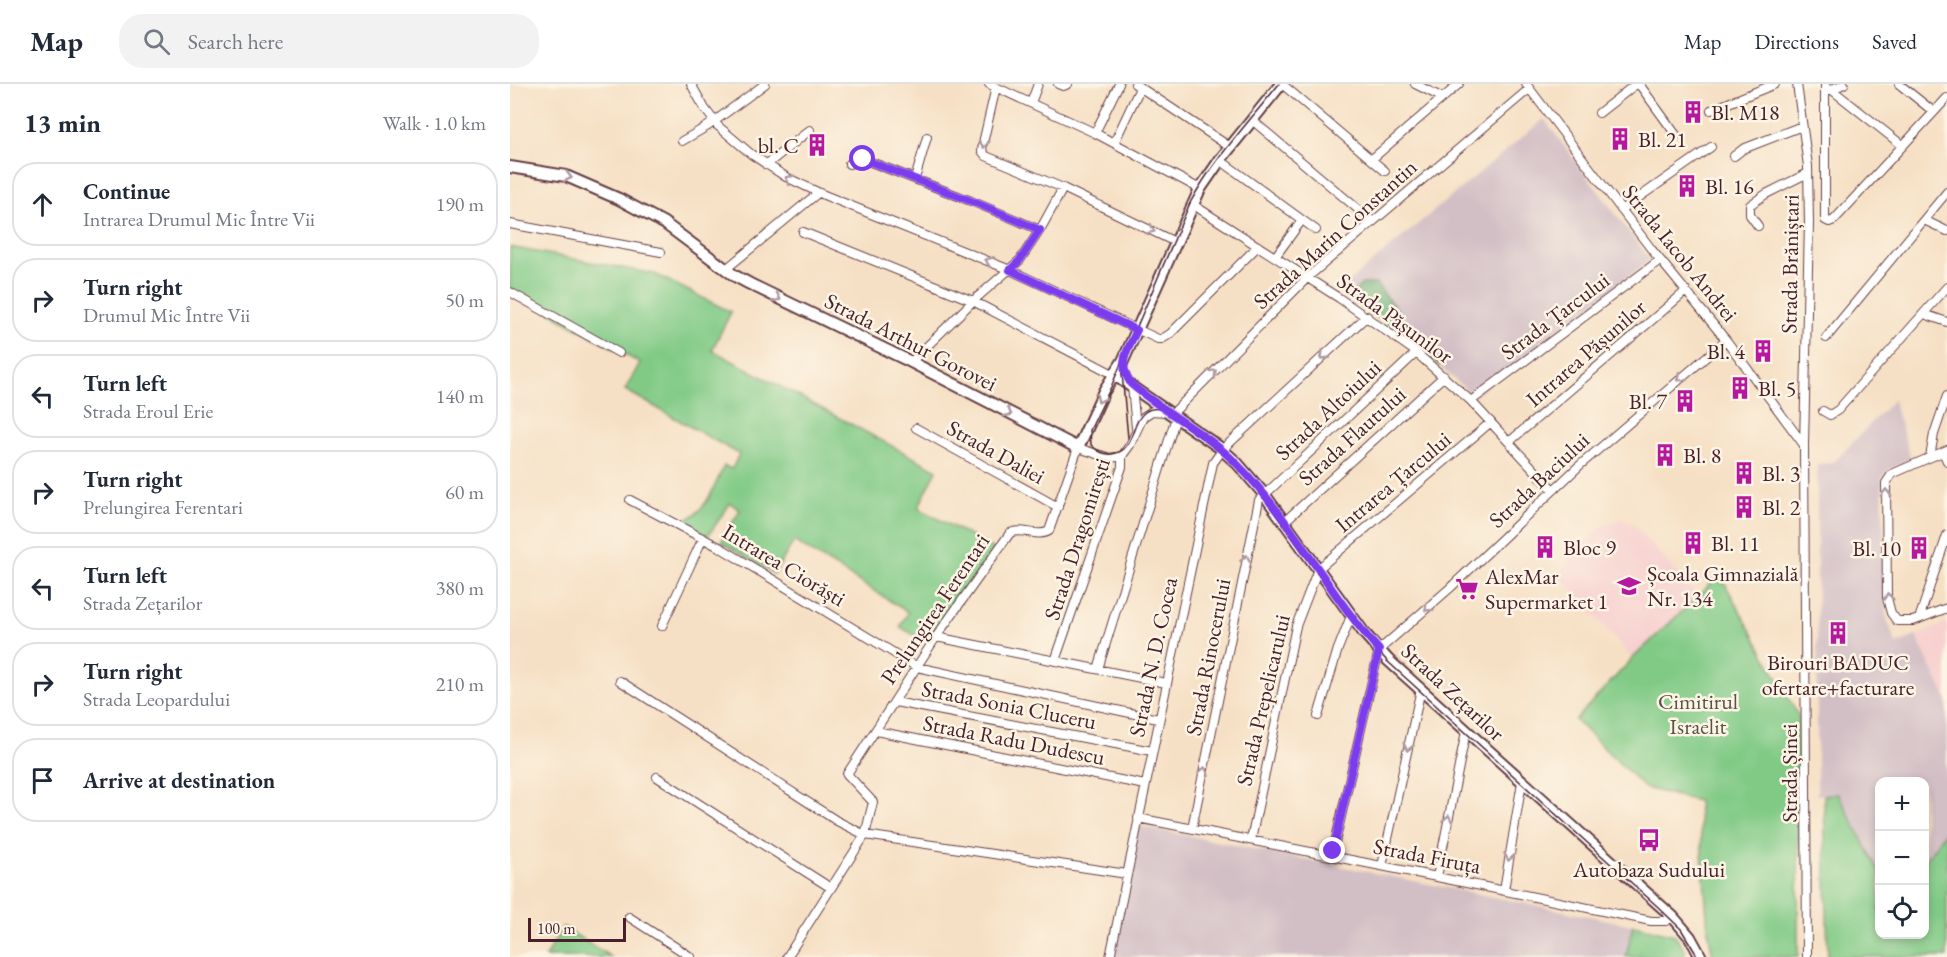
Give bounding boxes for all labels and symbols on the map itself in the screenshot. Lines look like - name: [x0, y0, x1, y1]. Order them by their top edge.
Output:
- place label: Bl. M18: [1711, 98, 1780, 127]
- building icon: Bl. M18: [1680, 99, 1706, 125]
- place label: Bl. 21: [1638, 125, 1687, 154]
- building icon: Bl. 21: [1607, 126, 1633, 152]
- place label: bl. C: [758, 131, 799, 160]
- building icon: bl. C: [804, 132, 830, 158]
- one-way arrow: [978, 139, 991, 148]
- route start: [849, 145, 875, 171]
- street label: Strada Marin Constantin: [1247, 152, 1423, 315]
- one-way arrow: [562, 170, 572, 182]
- place label: Bl. 16: [1705, 172, 1754, 201]
- building icon: Bl. 16: [1674, 173, 1700, 199]
- one-way arrow: [785, 175, 795, 186]
- street label: Strada Iacob Andrei: [1616, 178, 1744, 328]
- street label: Strada Brăniștari: [1774, 194, 1806, 334]
- one-way arrow: [1145, 223, 1156, 235]
- one-way arrow: [984, 256, 995, 268]
- street label: Strada Pășunilor: [1331, 266, 1459, 370]
- street label: Strada Țarcului: [1495, 266, 1615, 366]
- street label: Strada Arthur Gorovei: [820, 286, 1002, 398]
- one-way arrow: [771, 290, 782, 302]
- street label: Intrarea Pășunilor: [1520, 292, 1653, 413]
- place label: Bl. 4: [1707, 337, 1745, 366]
- building icon: Bl. 4: [1750, 338, 1776, 364]
- one-way arrow: [1320, 349, 1331, 360]
- street label: Strada Altoiului: [1269, 353, 1387, 467]
- one-way arrow: [1206, 369, 1217, 379]
- one-way arrow: [1677, 370, 1688, 381]
- place label: Bl. 5: [1758, 374, 1796, 403]
- building icon: Bl. 5: [1727, 375, 1753, 401]
- street label: Strada Flautului: [1292, 380, 1412, 492]
- place label: Bl. 7: [1629, 387, 1667, 416]
- building icon: Bl. 7: [1672, 388, 1698, 414]
- one-way arrow: [1095, 392, 1107, 403]
- one-way arrow: [1002, 406, 1013, 417]
- street label: Strada Daliei: [942, 413, 1050, 491]
- street label: Intrarea Țarcului: [1329, 425, 1457, 539]
- street label: Strada Baciului: [1482, 426, 1596, 534]
- place label: Bl. 8: [1683, 441, 1721, 470]
- building icon: Bl. 8: [1652, 442, 1678, 468]
- street label: Strada Dragomirești: [1037, 454, 1117, 624]
- place label: Bl. 3: [1762, 459, 1800, 488]
- building icon: Bl. 3: [1731, 460, 1757, 486]
- one-way arrow: [1880, 489, 1892, 498]
- place label: Bl. 2: [1762, 493, 1801, 522]
- building icon: Bl. 2: [1731, 494, 1757, 520]
- street label: Intrarea Ciorăști: [717, 517, 851, 613]
- street label: Prelungirea Ferentari: [874, 528, 996, 690]
- place label: Bl. 11: [1711, 529, 1760, 558]
- building icon: Bl. 11: [1680, 530, 1706, 556]
- place label: Bloc 9: [1563, 533, 1616, 562]
- building icon: Bloc 9: [1532, 534, 1558, 560]
- place label: Bl. 10: [1852, 534, 1901, 563]
- building icon: Bl. 10: [1906, 535, 1932, 561]
- one-way arrow: [1239, 555, 1252, 565]
- place label: Școala Gimnazială Nr. 134: [1647, 559, 1799, 613]
- place label: AlexMar Supermarket 1: [1484, 562, 1608, 616]
- school or university icon: Școala Gimnazială Nr. 134: [1616, 573, 1642, 599]
- street label: Strada N. D. Cocea: [1122, 574, 1184, 739]
- street label: Strada Rinocerului: [1179, 576, 1237, 738]
- supermarket icon: AlexMar Supermarket 1: [1454, 576, 1480, 602]
- one-way arrow: [1882, 592, 1895, 601]
- one-way arrow: [1425, 601, 1435, 612]
- street label: Strada Prepelicarului: [1229, 612, 1297, 788]
- building icon: Birouri BADUC ofertare+facturare: [1825, 620, 1851, 646]
- street label: Strada Zețarilor: [1395, 637, 1511, 748]
- place label: Birouri BADUC ofertare+facturare: [1762, 648, 1915, 702]
- street label: Strada Sonia Cluceru: [919, 674, 1099, 736]
- park label: Cimitirul Israelit: [1658, 687, 1738, 741]
- street label: Strada Radu Dudescu: [921, 708, 1108, 772]
- street label: Strada Șinei: [1775, 724, 1804, 822]
- one-way arrow: [1402, 741, 1415, 751]
- one-way arrow: [1197, 766, 1210, 776]
- one-way arrow: [1441, 814, 1454, 824]
- bus stop icon: Autobaza Sudului: [1636, 827, 1662, 853]
- street label: Strada Firuța: [1371, 831, 1483, 881]
- route end: [1319, 837, 1345, 863]
- one-way arrow: [1504, 852, 1516, 862]
- place label: Autobaza Sudului: [1572, 855, 1725, 884]
- scale bar: [528, 915, 626, 942]

